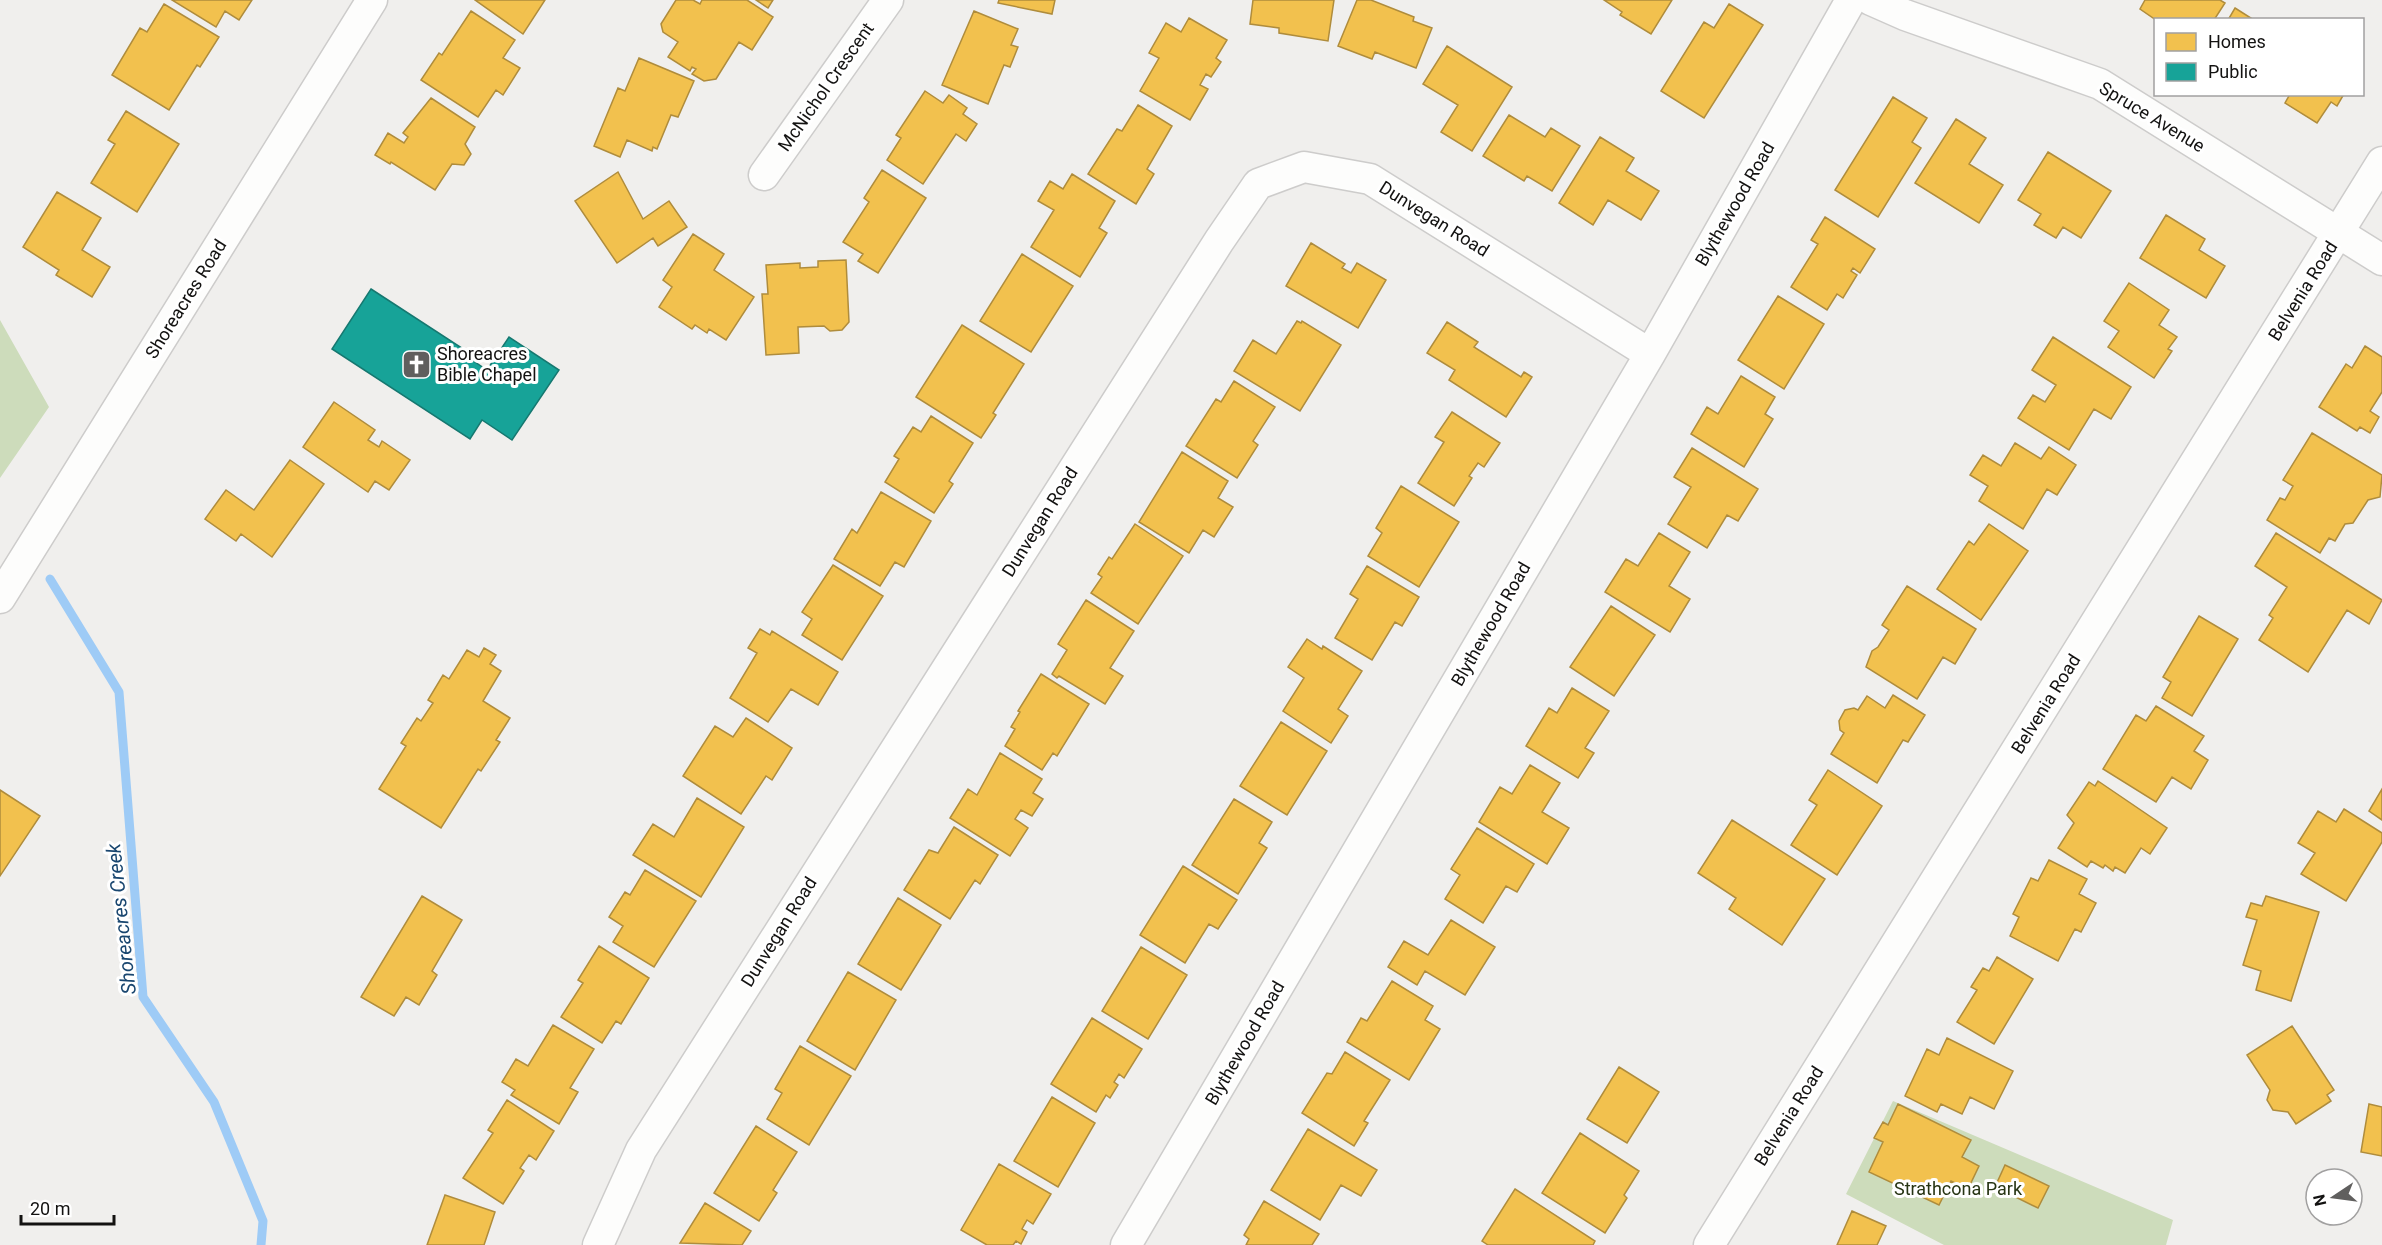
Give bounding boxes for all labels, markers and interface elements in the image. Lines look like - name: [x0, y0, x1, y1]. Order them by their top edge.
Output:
- street label: McNichol Crescent: [773, 18, 878, 155]
- legend: [2154, 18, 2364, 96]
- text: Homes: [2208, 31, 2266, 52]
- text: Public: [2208, 61, 2258, 82]
- street label: Spruce Avenue: [2096, 77, 2209, 156]
- street label: Blythewood Road: [1691, 138, 1779, 269]
- street label: Dunvegan Road: [1376, 176, 1493, 261]
- street label: Shoreacres Road: [141, 235, 231, 362]
- street label: Belvenia Road: [2264, 237, 2341, 344]
- place label: Shoreacres Bible Chapel: [437, 343, 537, 385]
- church icon: Shoreacres Bible Chapel: [400, 348, 432, 380]
- street label: Dunvegan Road: [997, 463, 1082, 580]
- street label: Blythewood Road: [1447, 558, 1535, 689]
- street label: Belvenia Road: [2007, 650, 2084, 757]
- water label: Shoreacres Creek: [101, 841, 141, 996]
- street label: Dunvegan Road: [736, 873, 821, 990]
- street label: Blythewood Road: [1201, 977, 1289, 1108]
- street label: Belvenia Road: [1750, 1062, 1827, 1169]
- north arrow: [2304, 1167, 2364, 1227]
- park label: Strathcona Park: [1894, 1178, 2023, 1199]
- scale bar: [21, 1188, 114, 1226]
- text: N: [2309, 1193, 2330, 1208]
- text: 20 m: [30, 1198, 70, 1219]

